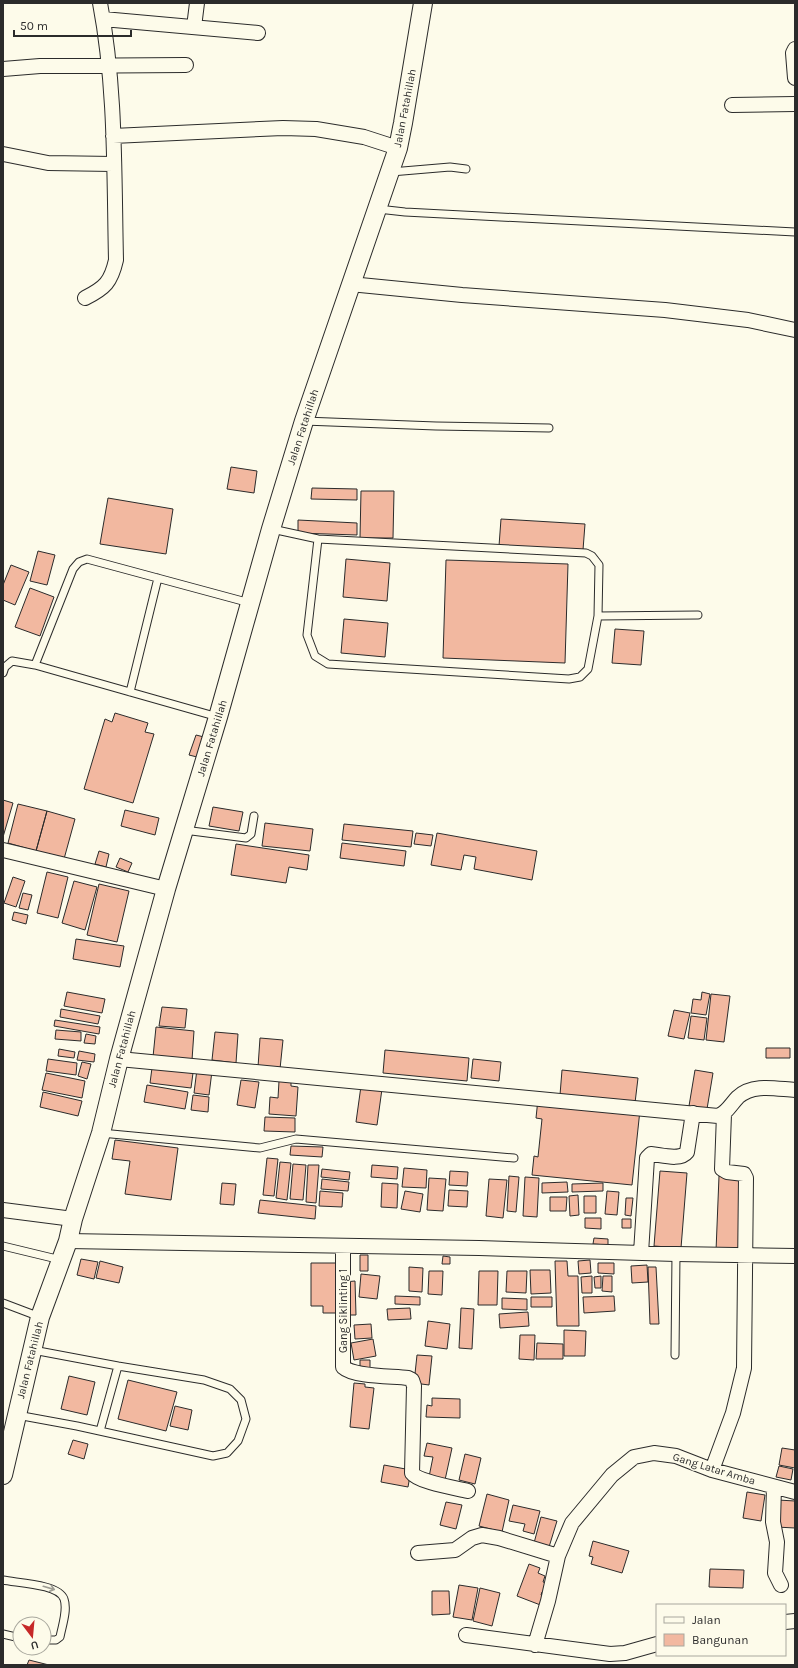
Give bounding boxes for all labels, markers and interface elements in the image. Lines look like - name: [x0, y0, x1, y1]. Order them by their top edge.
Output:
- scale bar: [14, 12, 131, 38]
- text: 50 m: [20, 19, 48, 33]
- street label: Jalan Fatahillah: [391, 68, 419, 148]
- street label: Jalan Fatahillah: [285, 387, 321, 467]
- street label: Jalan Fatahillah: [194, 698, 230, 778]
- street label: Jalan Fatahillah: [105, 1009, 139, 1089]
- street label: Gang Siklinting 1: [337, 1269, 350, 1353]
- street label: Jalan Fatahillah: [14, 1320, 46, 1400]
- street label: Gang Latar Amba: [671, 1450, 757, 1488]
- one-way arrow: [43, 1585, 56, 1593]
- legend: [656, 1604, 786, 1656]
- text: Jalan: [692, 1613, 721, 1627]
- north arrow: [12, 1616, 52, 1656]
- text: Bangunan: [692, 1633, 748, 1647]
- text: U: [29, 1638, 40, 1652]

